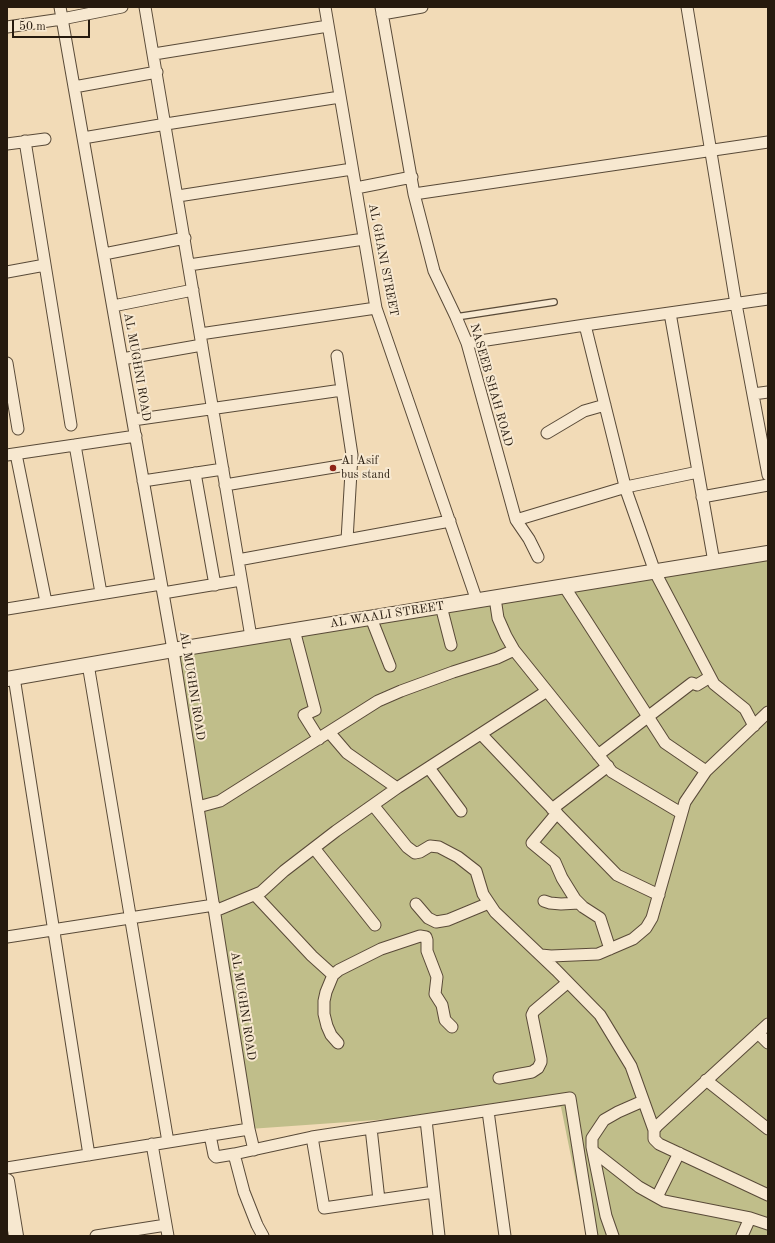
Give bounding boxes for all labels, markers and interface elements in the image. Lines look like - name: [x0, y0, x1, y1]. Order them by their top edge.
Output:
- scale bar: [14, 12, 92, 38]
- text: 50 m: [19, 21, 46, 33]
- street label: AL GHANI STREET: [365, 202, 401, 318]
- street label: AL MUGHNI ROAD: [120, 312, 154, 422]
- street label: NASEEB SHAH ROAD: [467, 322, 515, 448]
- place label: Al Asif bus stand: [341, 454, 390, 482]
- marker: Al Asif bus stand: [328, 463, 338, 473]
- street label: AL WAALI STREET: [329, 599, 445, 631]
- street label: AL MUGHNI ROAD: [176, 631, 208, 741]
- street label: AL MUGHNI ROAD: [227, 951, 259, 1061]

